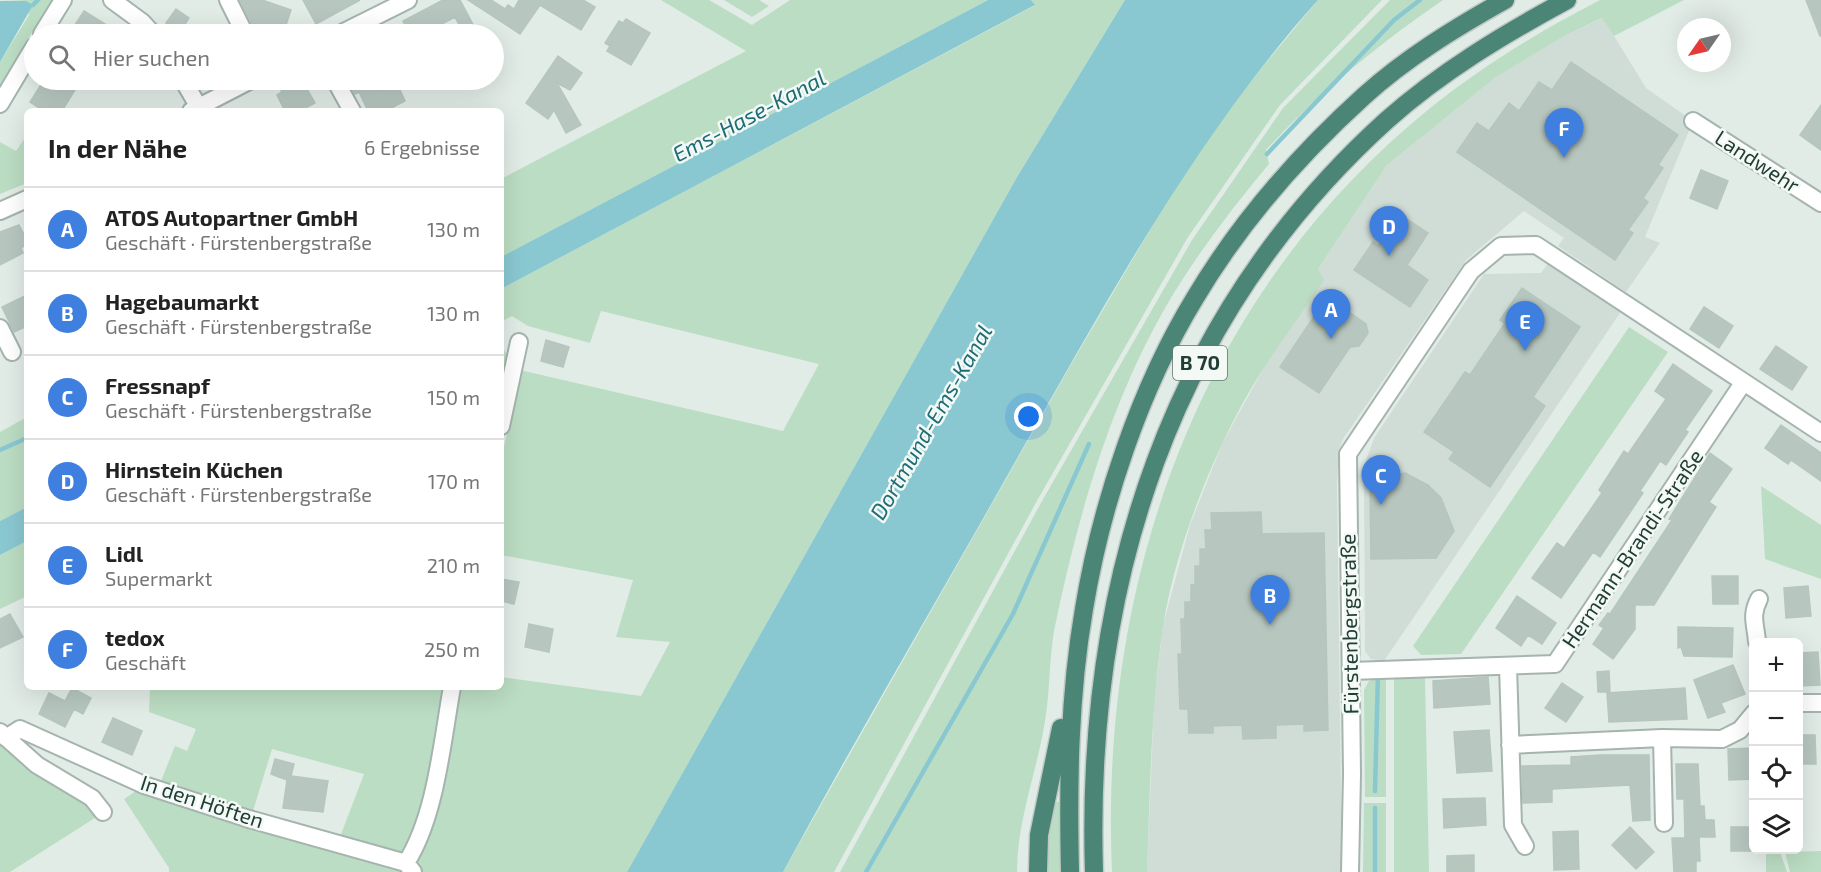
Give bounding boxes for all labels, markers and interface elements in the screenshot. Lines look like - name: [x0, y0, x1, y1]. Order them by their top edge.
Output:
- north arrow: [1677, 18, 1731, 72]
- search box: [24, 24, 504, 90]
- icon: search: [45, 41, 78, 74]
- text: Hier suchen: [93, 44, 210, 70]
- water label: Ems-Hase-Kanal: [668, 64, 829, 166]
- pin: F: [1544, 108, 1584, 158]
- street label: Landwehr: [1711, 124, 1805, 198]
- text: In der Nähe: [48, 132, 187, 163]
- text: 6 Ergebnisse: [364, 135, 480, 159]
- text: ATOS Autopartner GmbH: [105, 204, 358, 230]
- pin: D: [1370, 206, 1408, 256]
- text: A: [61, 217, 74, 241]
- text: 130 m: [427, 217, 480, 241]
- text: Geschäft · Fürstenbergstraße: [105, 230, 372, 254]
- text: Hagebaumarkt: [105, 288, 259, 314]
- pin: A: [1312, 290, 1350, 339]
- text: B: [61, 301, 74, 325]
- text: 130 m: [427, 301, 480, 325]
- pin: E: [1506, 302, 1544, 351]
- text: Geschäft · Fürstenbergstraße: [105, 314, 372, 338]
- water label: Dortmund-Ems-Kanal: [864, 320, 996, 523]
- road number: B 70: [1173, 346, 1227, 380]
- text: Fressnapf: [105, 372, 210, 398]
- text: C: [62, 385, 73, 409]
- text: 150 m: [427, 385, 480, 409]
- text: Geschäft · Fürstenbergstraße: [105, 398, 372, 422]
- your location: [1014, 402, 1043, 431]
- street label: Hermann-Brandi-Straße: [1556, 444, 1708, 652]
- text: Hirnstein Küchen: [105, 456, 283, 482]
- pin: C: [1362, 456, 1400, 505]
- text: D: [61, 469, 74, 493]
- text: 170 m: [428, 469, 480, 493]
- text: Geschäft · Fürstenbergstraße: [105, 482, 372, 506]
- street label: Fürstenbergstraße: [1334, 533, 1363, 715]
- text: Lidl: [105, 540, 143, 566]
- text: E: [62, 553, 73, 577]
- text: 210 m: [427, 553, 480, 577]
- text: Supermarkt: [105, 566, 212, 590]
- pin: B: [1250, 576, 1290, 625]
- text: tedox: [105, 624, 165, 650]
- text: F: [62, 637, 73, 661]
- text: 250 m: [424, 637, 480, 661]
- map controls: [1749, 638, 1803, 854]
- button: +: [1749, 638, 1803, 692]
- text: Geschäft: [105, 650, 186, 674]
- button: −: [1749, 692, 1803, 746]
- button: locate: [1749, 746, 1803, 800]
- street label: In den Höften: [138, 769, 267, 832]
- button: layers: [1749, 800, 1803, 854]

